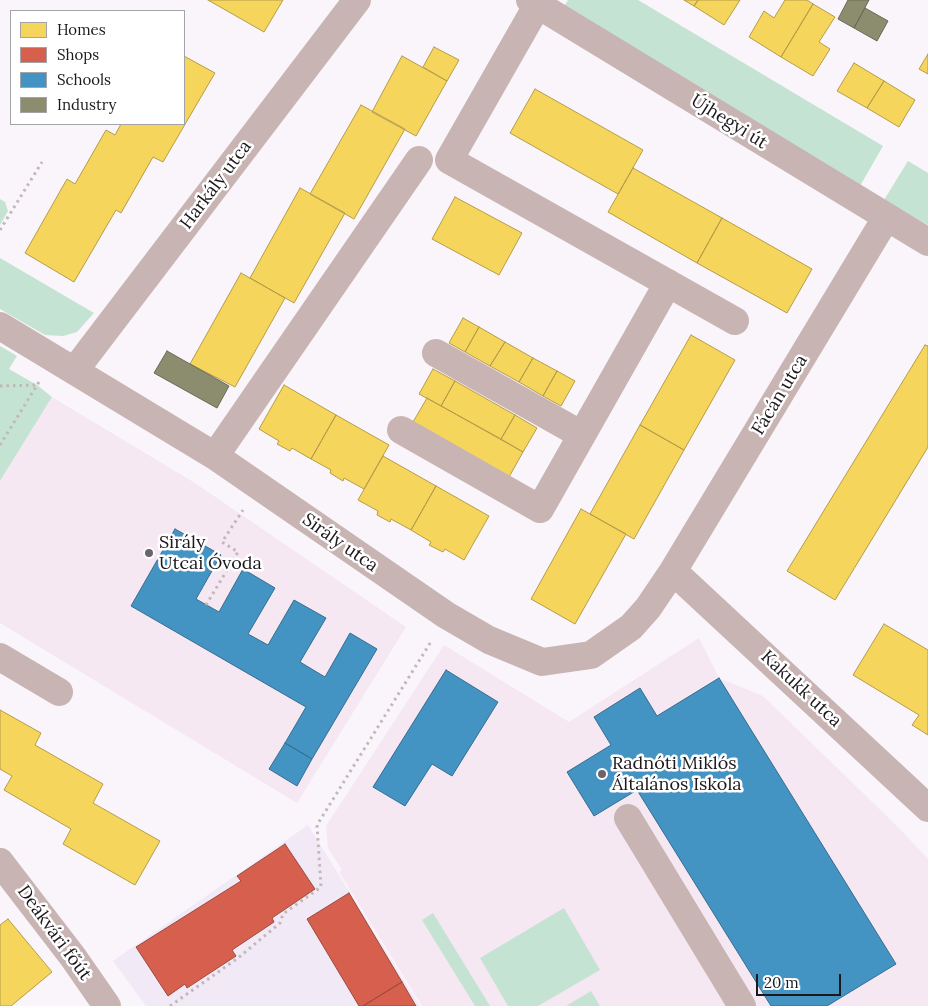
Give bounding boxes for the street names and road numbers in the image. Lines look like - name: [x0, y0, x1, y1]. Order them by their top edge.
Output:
- street label: Újhegyi út: [687, 90, 771, 154]
- street label: Harkály utca: [176, 136, 256, 234]
- street label: Fácán utca: [748, 351, 812, 439]
- street label: Sirály utca: [298, 509, 382, 577]
- street label: Kakukk utca: [756, 646, 846, 732]
- street label: Deákvári főút: [12, 881, 96, 985]

